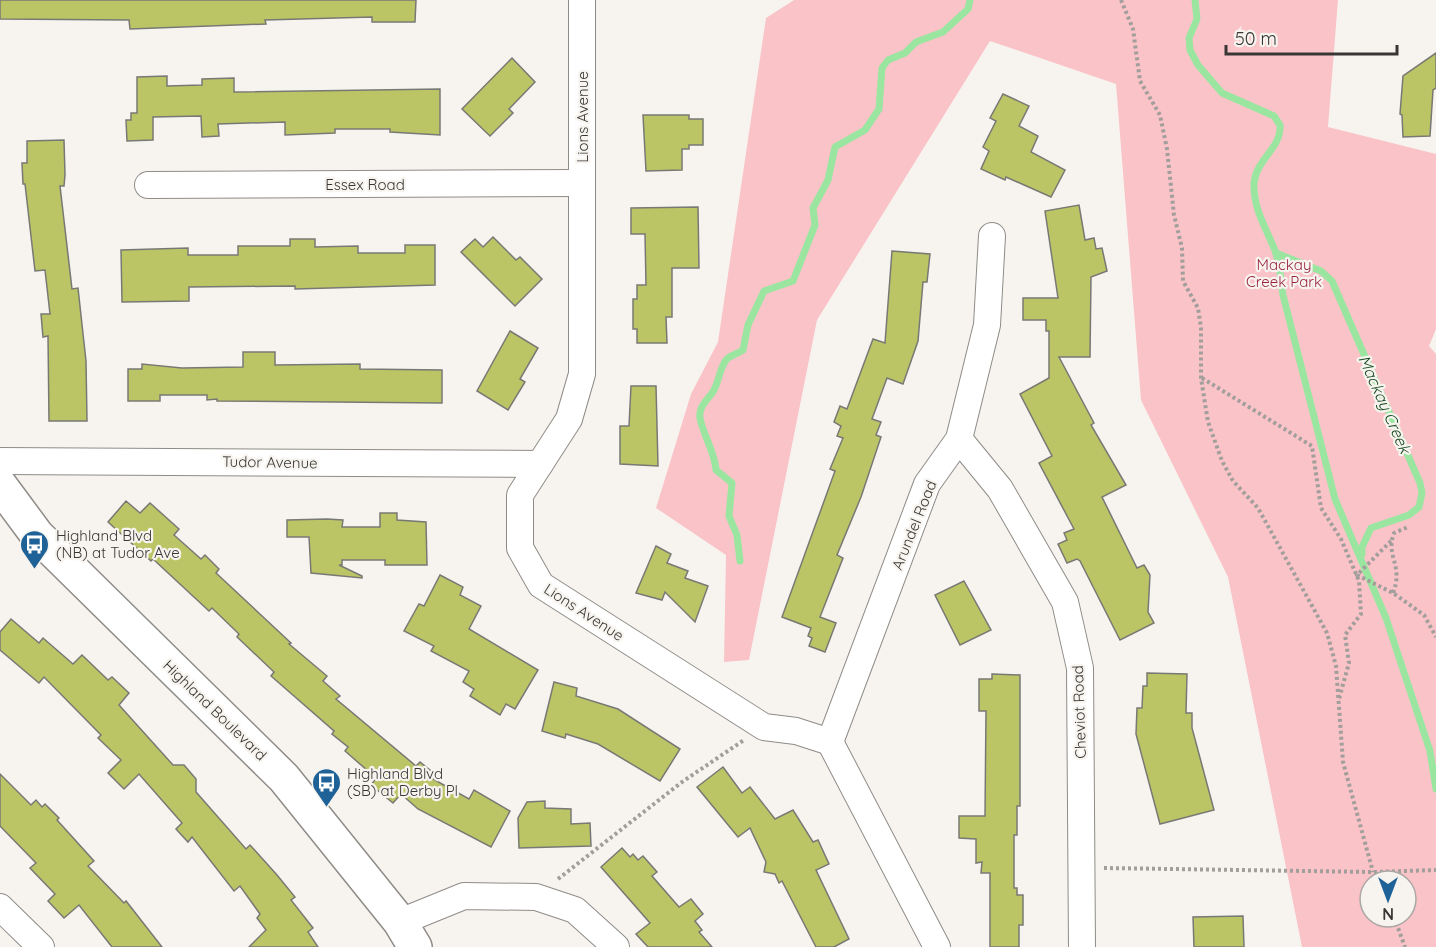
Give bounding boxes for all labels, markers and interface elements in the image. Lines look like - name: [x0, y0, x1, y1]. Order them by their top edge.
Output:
- scale bar: [1226, 18, 1397, 56]
- text: 50 m: [1235, 27, 1277, 50]
- street label: Lions Avenue: [573, 71, 592, 163]
- street label: Essex Road: [325, 175, 405, 194]
- park label: Mackay Creek Park: [1246, 255, 1322, 291]
- water label: Mackay Creek: [1354, 352, 1416, 458]
- street label: Tudor Avenue: [222, 452, 318, 472]
- street label: Arundel Road: [887, 477, 941, 573]
- place label: Highland Blvd (NB) at Tudor Ave: [56, 526, 180, 562]
- bus stop icon: Highland Blvd (NB) at Tudor Ave: [19, 528, 51, 570]
- street label: Lions Avenue: [541, 579, 627, 645]
- street label: Highland Boulevard: [159, 656, 271, 764]
- street label: Cheviot Road: [1068, 665, 1090, 759]
- place label: Highland Blvd (SB) at Derby Pl: [347, 764, 458, 800]
- bus stop icon: Highland Blvd (SB) at Derby Pl: [310, 766, 342, 808]
- north arrow: [1358, 869, 1418, 929]
- text: N: [1382, 904, 1394, 924]

